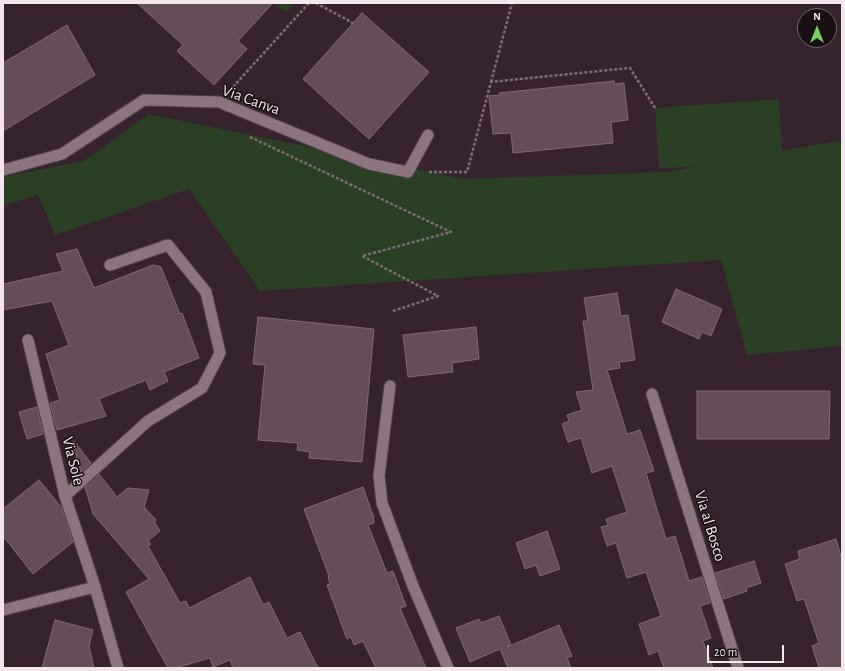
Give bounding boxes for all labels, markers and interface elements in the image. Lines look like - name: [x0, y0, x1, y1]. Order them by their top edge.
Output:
- north arrow: [797, 8, 837, 48]
- text: N: [813, 11, 821, 22]
- street label: Via Canva: [219, 81, 283, 119]
- street label: Via Sole: [58, 435, 88, 487]
- street label: Via al Bosco: [690, 488, 730, 564]
- scale bar: [709, 637, 786, 663]
- text: 20 m: [714, 646, 737, 658]

